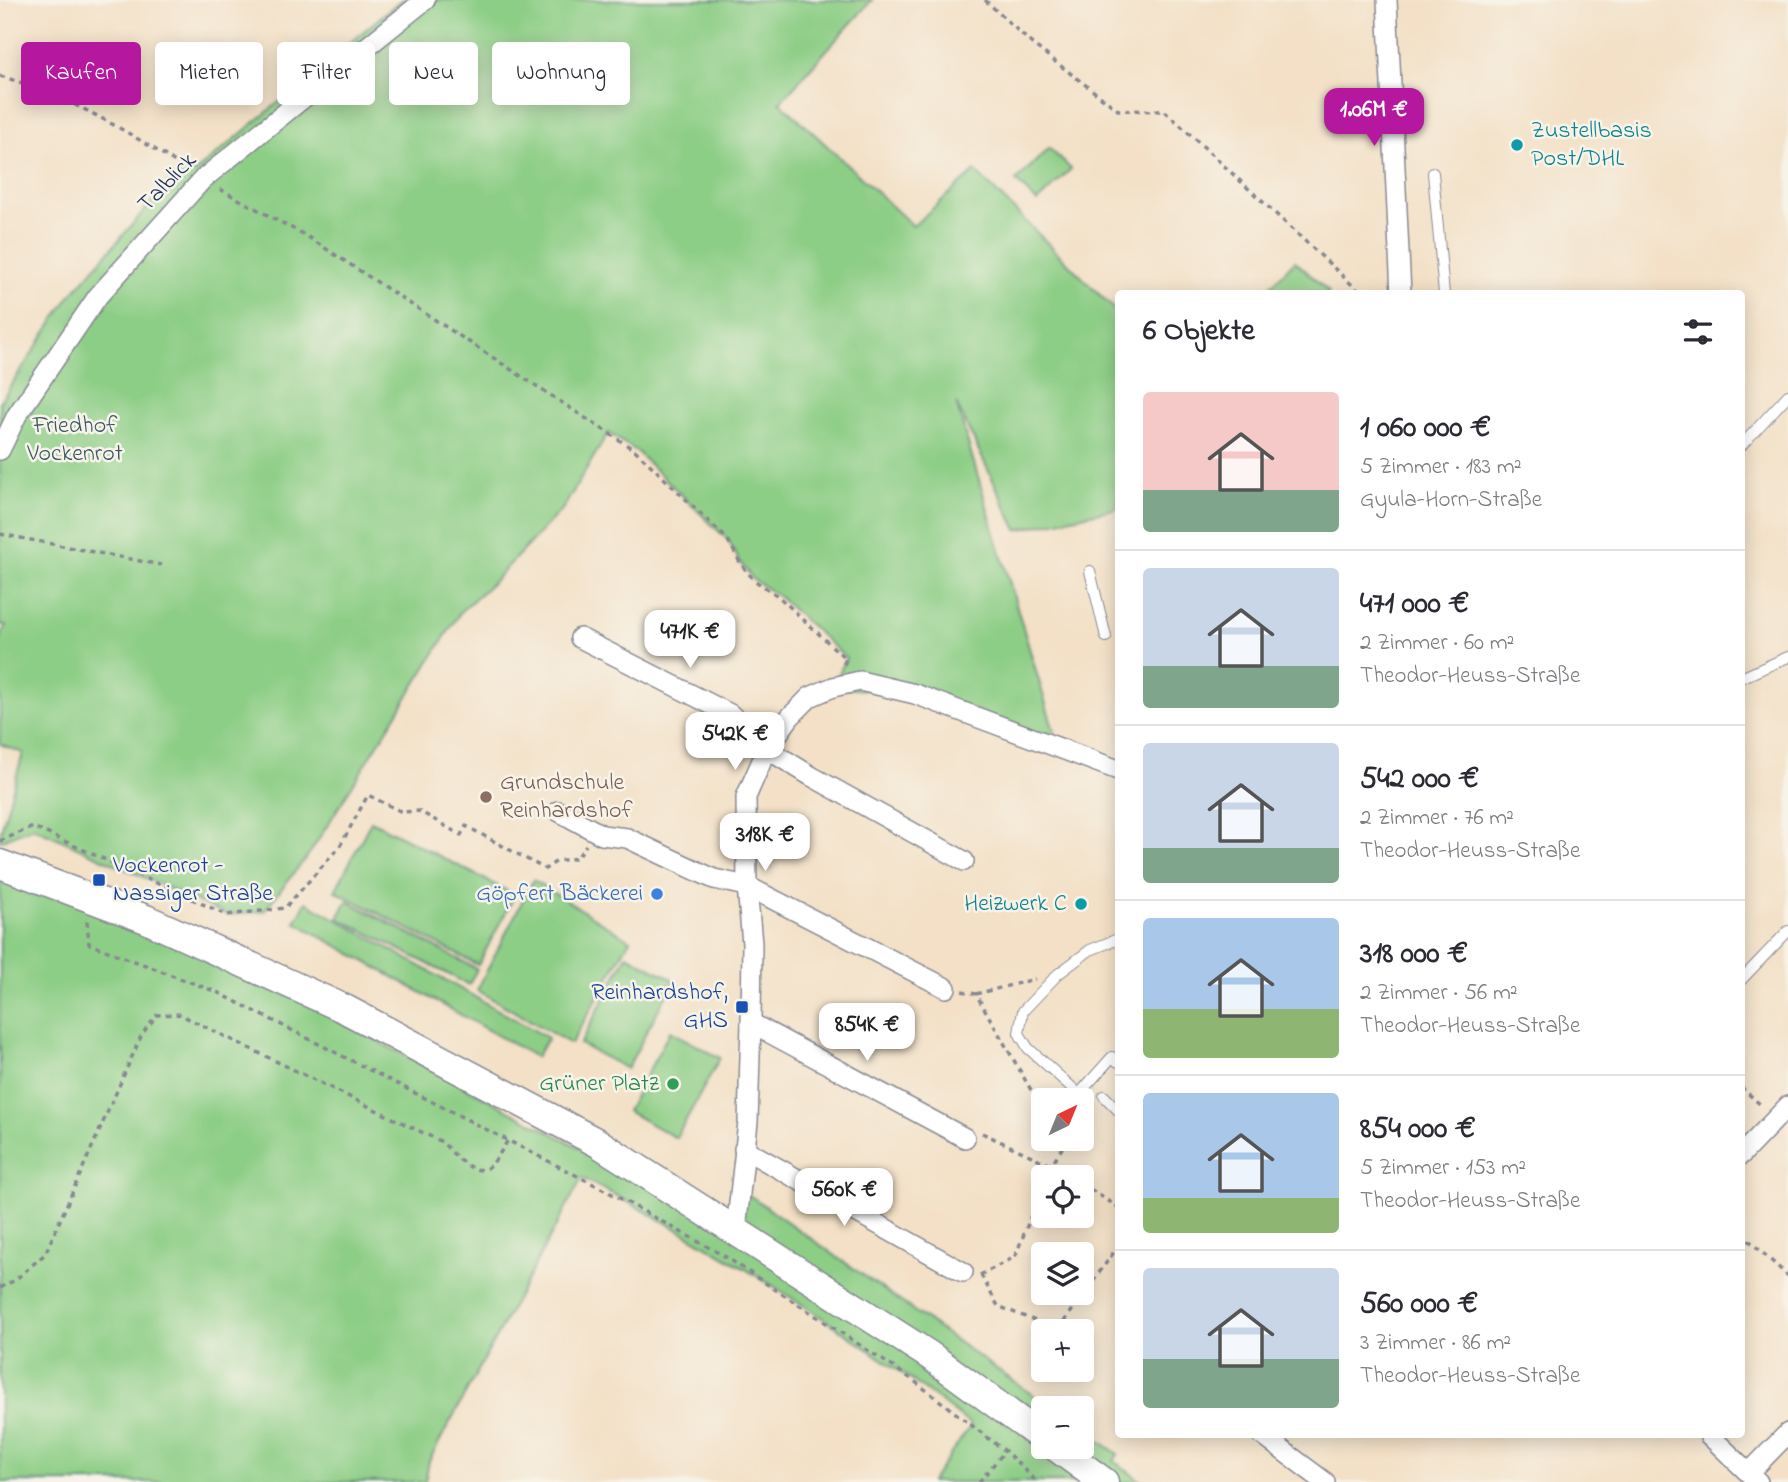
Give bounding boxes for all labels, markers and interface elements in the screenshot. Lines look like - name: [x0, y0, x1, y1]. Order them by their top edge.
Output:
- chip: Kaufen: [21, 42, 141, 105]
- chip: Mieten: [155, 42, 263, 105]
- chip: Filter: [277, 42, 375, 105]
- chip: Neu: [389, 42, 478, 105]
- chip: Wohnung: [492, 42, 630, 105]
- pin: 1.06M €: [1309, 88, 1439, 148]
- text: 1.06M €: [1340, 94, 1408, 127]
- place label: Zustellbasis Post/DHL: [1531, 114, 1652, 177]
- marker: Zustellbasis Post/DHL: [1509, 137, 1525, 153]
- street label: Talblick: [130, 145, 206, 221]
- text: 6 Objekte: [1143, 310, 1255, 354]
- icon: filters: [1679, 313, 1717, 351]
- text: 1 060 000 €: [1360, 407, 1491, 451]
- park label: Friedhof Vockenrot: [26, 409, 123, 472]
- icon: home: [1199, 420, 1283, 504]
- text: 5 Zimmer · 183 m²: [1360, 451, 1522, 484]
- text: Gyula-Horn-Straße: [1360, 484, 1542, 517]
- text: 471 000 €: [1360, 583, 1469, 627]
- icon: home: [1199, 596, 1283, 680]
- pin: 471K €: [633, 610, 747, 670]
- text: 471K €: [660, 616, 720, 649]
- text: 2 Zimmer · 60 m²: [1360, 627, 1514, 660]
- text: Theodor-Heuss-Straße: [1360, 660, 1580, 693]
- pin: 542K €: [678, 712, 792, 772]
- text: 542K €: [702, 718, 769, 751]
- text: 542 000 €: [1360, 758, 1479, 802]
- place label: Grundschule Reinhardshof: [500, 766, 634, 829]
- icon: home: [1199, 771, 1283, 855]
- marker: Grundschule Reinhardshof: [478, 789, 494, 805]
- text: 2 Zimmer · 76 m²: [1360, 802, 1514, 835]
- pin: 318K €: [708, 814, 822, 873]
- text: 318K €: [736, 819, 794, 852]
- text: Theodor-Heuss-Straße: [1360, 835, 1580, 868]
- place label: Vockenrot - Nassiger Straße: [112, 849, 273, 912]
- marker: Vockenrot - Nassiger Straße: [91, 872, 107, 888]
- place label: Göpfert Bäckerei: [476, 877, 643, 912]
- marker: Göpfert Bäckerei: [649, 886, 665, 902]
- place label: Heizwerk C: [964, 887, 1067, 922]
- marker: Heizwerk C: [1073, 896, 1089, 912]
- text: 318 000 €: [1360, 933, 1468, 977]
- icon: home: [1199, 946, 1283, 1030]
- place label: Reinhardshof, GHS: [591, 976, 728, 1039]
- text: 2 Zimmer · 56 m²: [1360, 977, 1518, 1010]
- marker: Reinhardshof, GHS: [734, 999, 750, 1015]
- pin: 854K €: [810, 1004, 924, 1063]
- text: 854K €: [835, 1009, 899, 1042]
- text: Theodor-Heuss-Straße: [1360, 1010, 1580, 1043]
- place label: Grüner Platz: [539, 1067, 660, 1102]
- marker: Grüner Platz: [665, 1076, 681, 1092]
- north arrow: [1031, 1088, 1094, 1152]
- map controls: [1031, 1088, 1094, 1459]
- text: 854 000 €: [1360, 1108, 1476, 1152]
- icon: home: [1199, 1121, 1283, 1205]
- text: 5 Zimmer · 153 m²: [1360, 1152, 1526, 1185]
- button: locate: [1031, 1165, 1094, 1228]
- pin: 560K €: [787, 1168, 901, 1228]
- text: 560K €: [811, 1174, 877, 1207]
- text: Theodor-Heuss-Straße: [1360, 1185, 1580, 1218]
- button: layers: [1031, 1242, 1094, 1305]
- text: 560 000 €: [1360, 1283, 1478, 1327]
- icon: home: [1199, 1296, 1283, 1380]
- button: +: [1031, 1319, 1094, 1382]
- text: 3 Zimmer · 86 m²: [1360, 1327, 1511, 1360]
- text: Theodor-Heuss-Straße: [1360, 1360, 1580, 1393]
- button: −: [1031, 1396, 1094, 1459]

